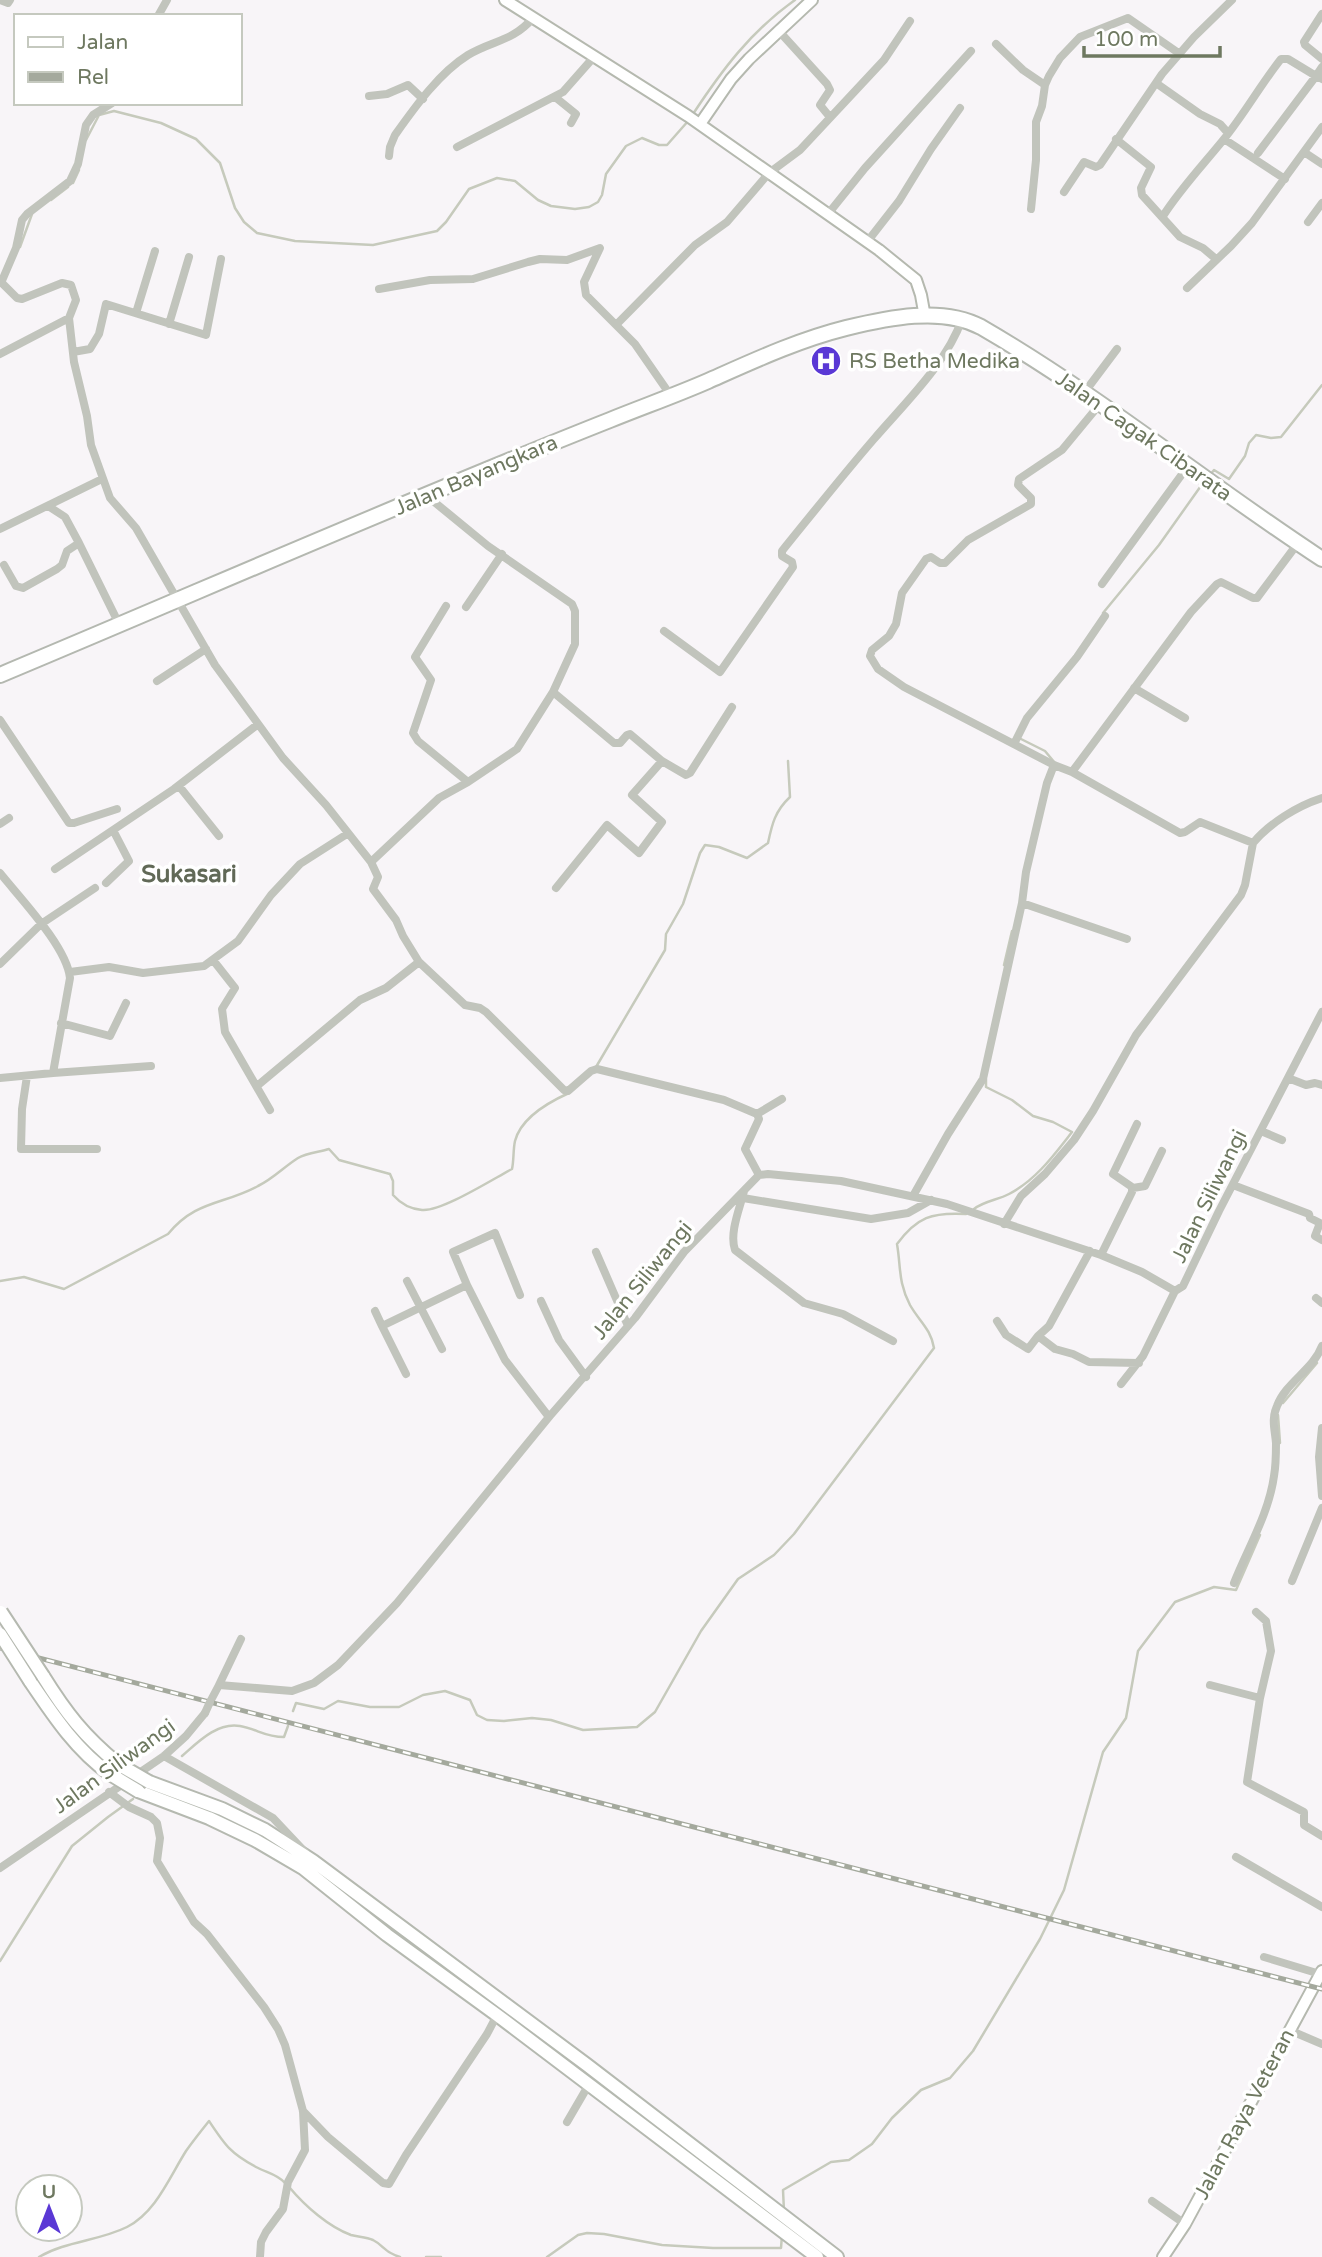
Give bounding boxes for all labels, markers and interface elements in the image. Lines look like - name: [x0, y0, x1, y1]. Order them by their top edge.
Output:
- legend: [14, 14, 242, 105]
- scale bar: [1084, 14, 1220, 58]
- text: 100 m: [1094, 27, 1158, 52]
- text: Jalan: [77, 30, 128, 55]
- text: Rel: [77, 65, 109, 90]
- hospital icon: RS Betha Medika: [809, 344, 843, 378]
- place label: RS Betha Medika: [849, 349, 1020, 374]
- street label: Jalan Cagak Cibarata: [1051, 366, 1237, 507]
- street label: Jalan Bayangkara: [391, 430, 562, 521]
- district label: Sukasari: [141, 860, 237, 889]
- street label: Jalan Siliwangi: [1166, 1126, 1252, 1267]
- street label: Jalan Siliwangi: [587, 1216, 698, 1344]
- street label: Jalan Siliwangi: [48, 1714, 180, 1819]
- street label: Jalan Raya Veteran: [1189, 2025, 1300, 2204]
- north arrow: [14, 2173, 84, 2243]
- text: U: [42, 2181, 56, 2203]

